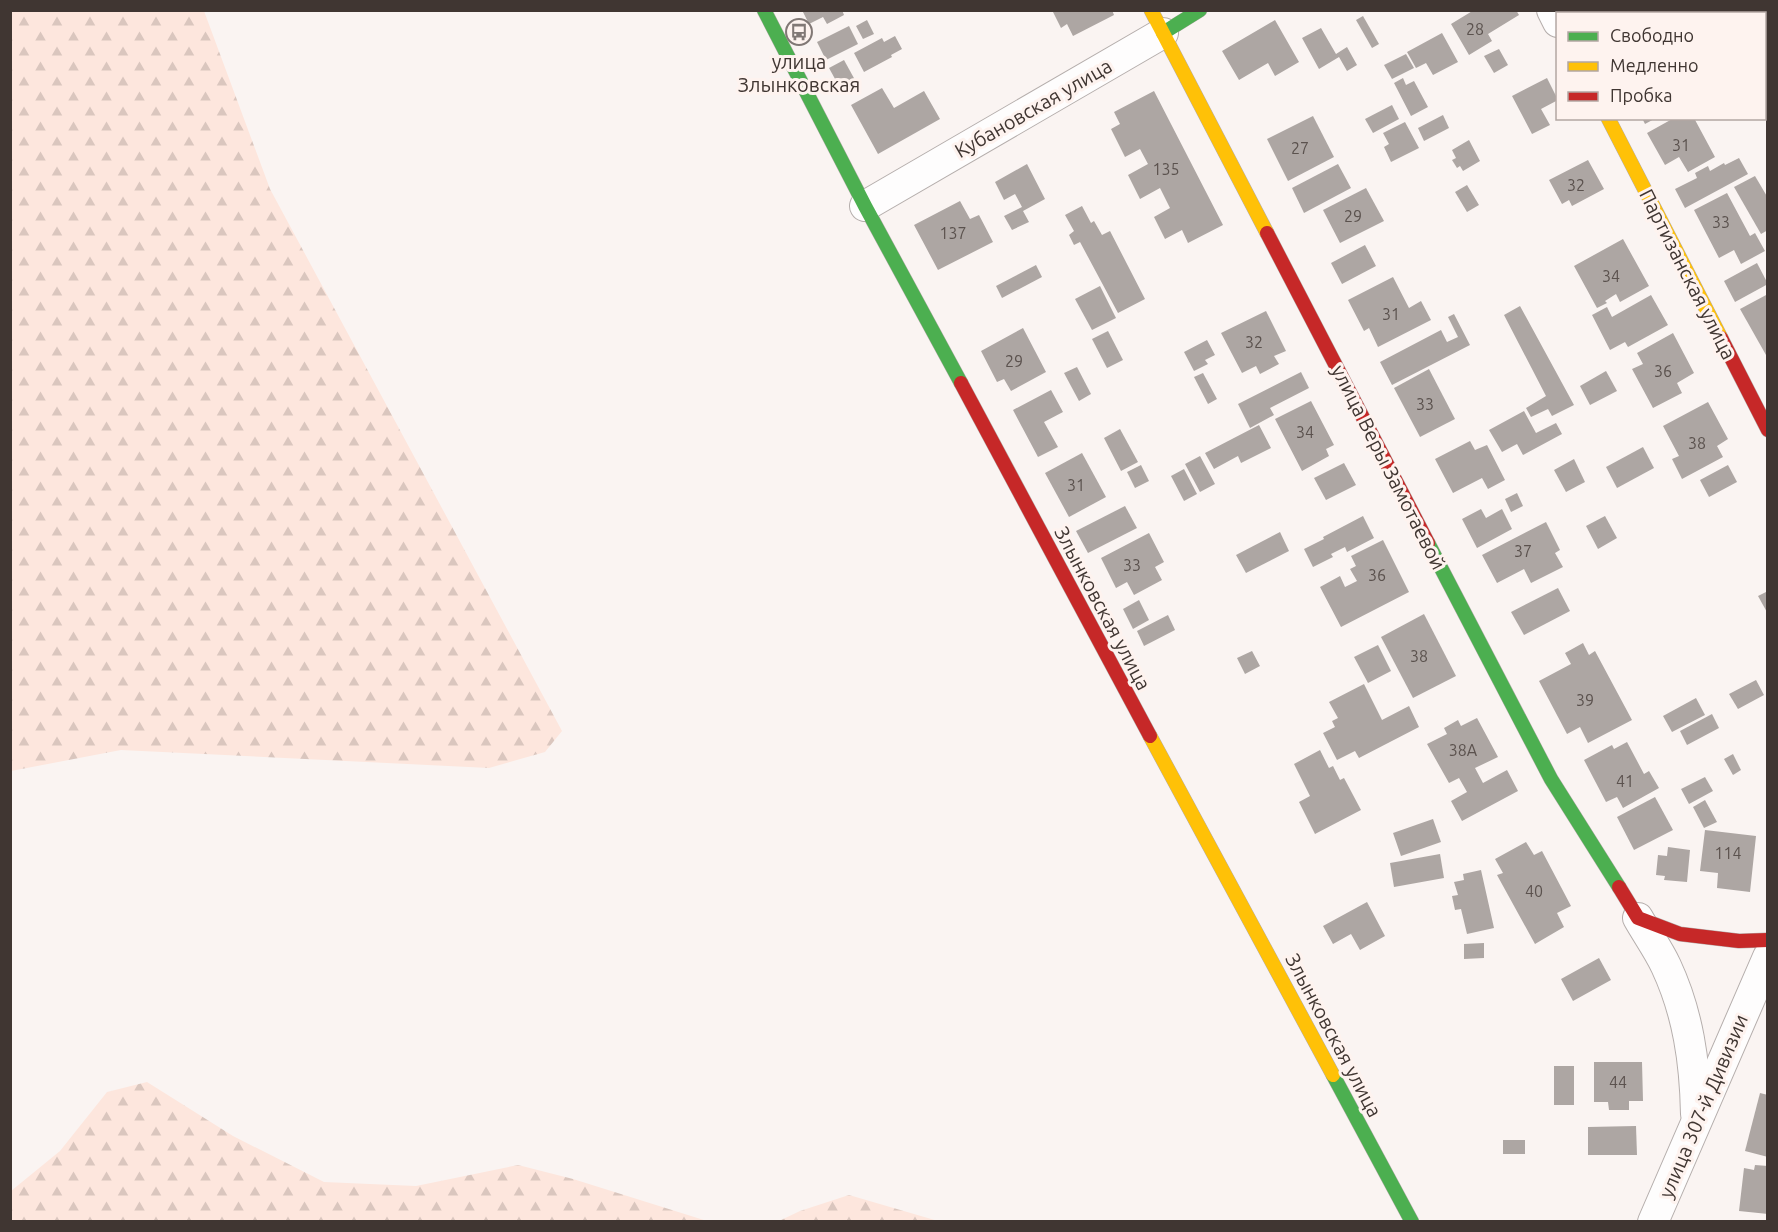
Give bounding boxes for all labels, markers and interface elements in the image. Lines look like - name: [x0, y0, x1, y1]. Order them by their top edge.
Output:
- legend: [1556, 12, 1766, 120]
- bus stop icon: улица Злынковская: [784, 17, 814, 47]
- house number: 28: [1466, 20, 1484, 38]
- text: Свободно: [1610, 25, 1694, 45]
- place label: улица Злынковская: [738, 50, 860, 96]
- street label: Кубановская улица: [950, 54, 1116, 162]
- text: Медленно: [1610, 55, 1699, 75]
- text: Пробка: [1610, 85, 1673, 105]
- house number: 31: [1672, 136, 1690, 154]
- house number: 27: [1291, 139, 1309, 157]
- house number: 135: [1152, 160, 1180, 178]
- house number: 32: [1567, 176, 1585, 194]
- street label: Партизанская улица: [1635, 185, 1741, 363]
- house number: 29: [1344, 207, 1362, 225]
- house number: 33: [1712, 213, 1730, 231]
- house number: 137: [939, 224, 967, 242]
- house number: 34: [1602, 267, 1620, 285]
- house number: 31: [1382, 305, 1400, 323]
- house number: 32: [1245, 333, 1263, 351]
- house number: 29: [1005, 352, 1023, 370]
- street label: улица Веры Замотаевой: [1327, 361, 1451, 573]
- house number: 36: [1654, 362, 1672, 380]
- house number: 33: [1416, 395, 1434, 413]
- house number: 34: [1296, 423, 1314, 441]
- house number: 38: [1688, 434, 1706, 452]
- house number: 31: [1067, 476, 1085, 494]
- street label: Злынковская улица: [1050, 522, 1156, 694]
- house number: 37: [1514, 542, 1532, 560]
- house number: 33: [1123, 556, 1141, 574]
- house number: 36: [1368, 566, 1386, 584]
- house number: 38: [1410, 647, 1428, 665]
- house number: 39: [1576, 691, 1594, 709]
- house number: 38А: [1449, 741, 1478, 759]
- house number: 41: [1616, 772, 1634, 790]
- house number: 114: [1714, 844, 1742, 862]
- house number: 40: [1525, 882, 1543, 900]
- street label: Злынковская улица: [1281, 949, 1387, 1121]
- street label: улица 307-й Дивизии: [1654, 1011, 1752, 1201]
- house number: 44: [1609, 1073, 1627, 1091]

